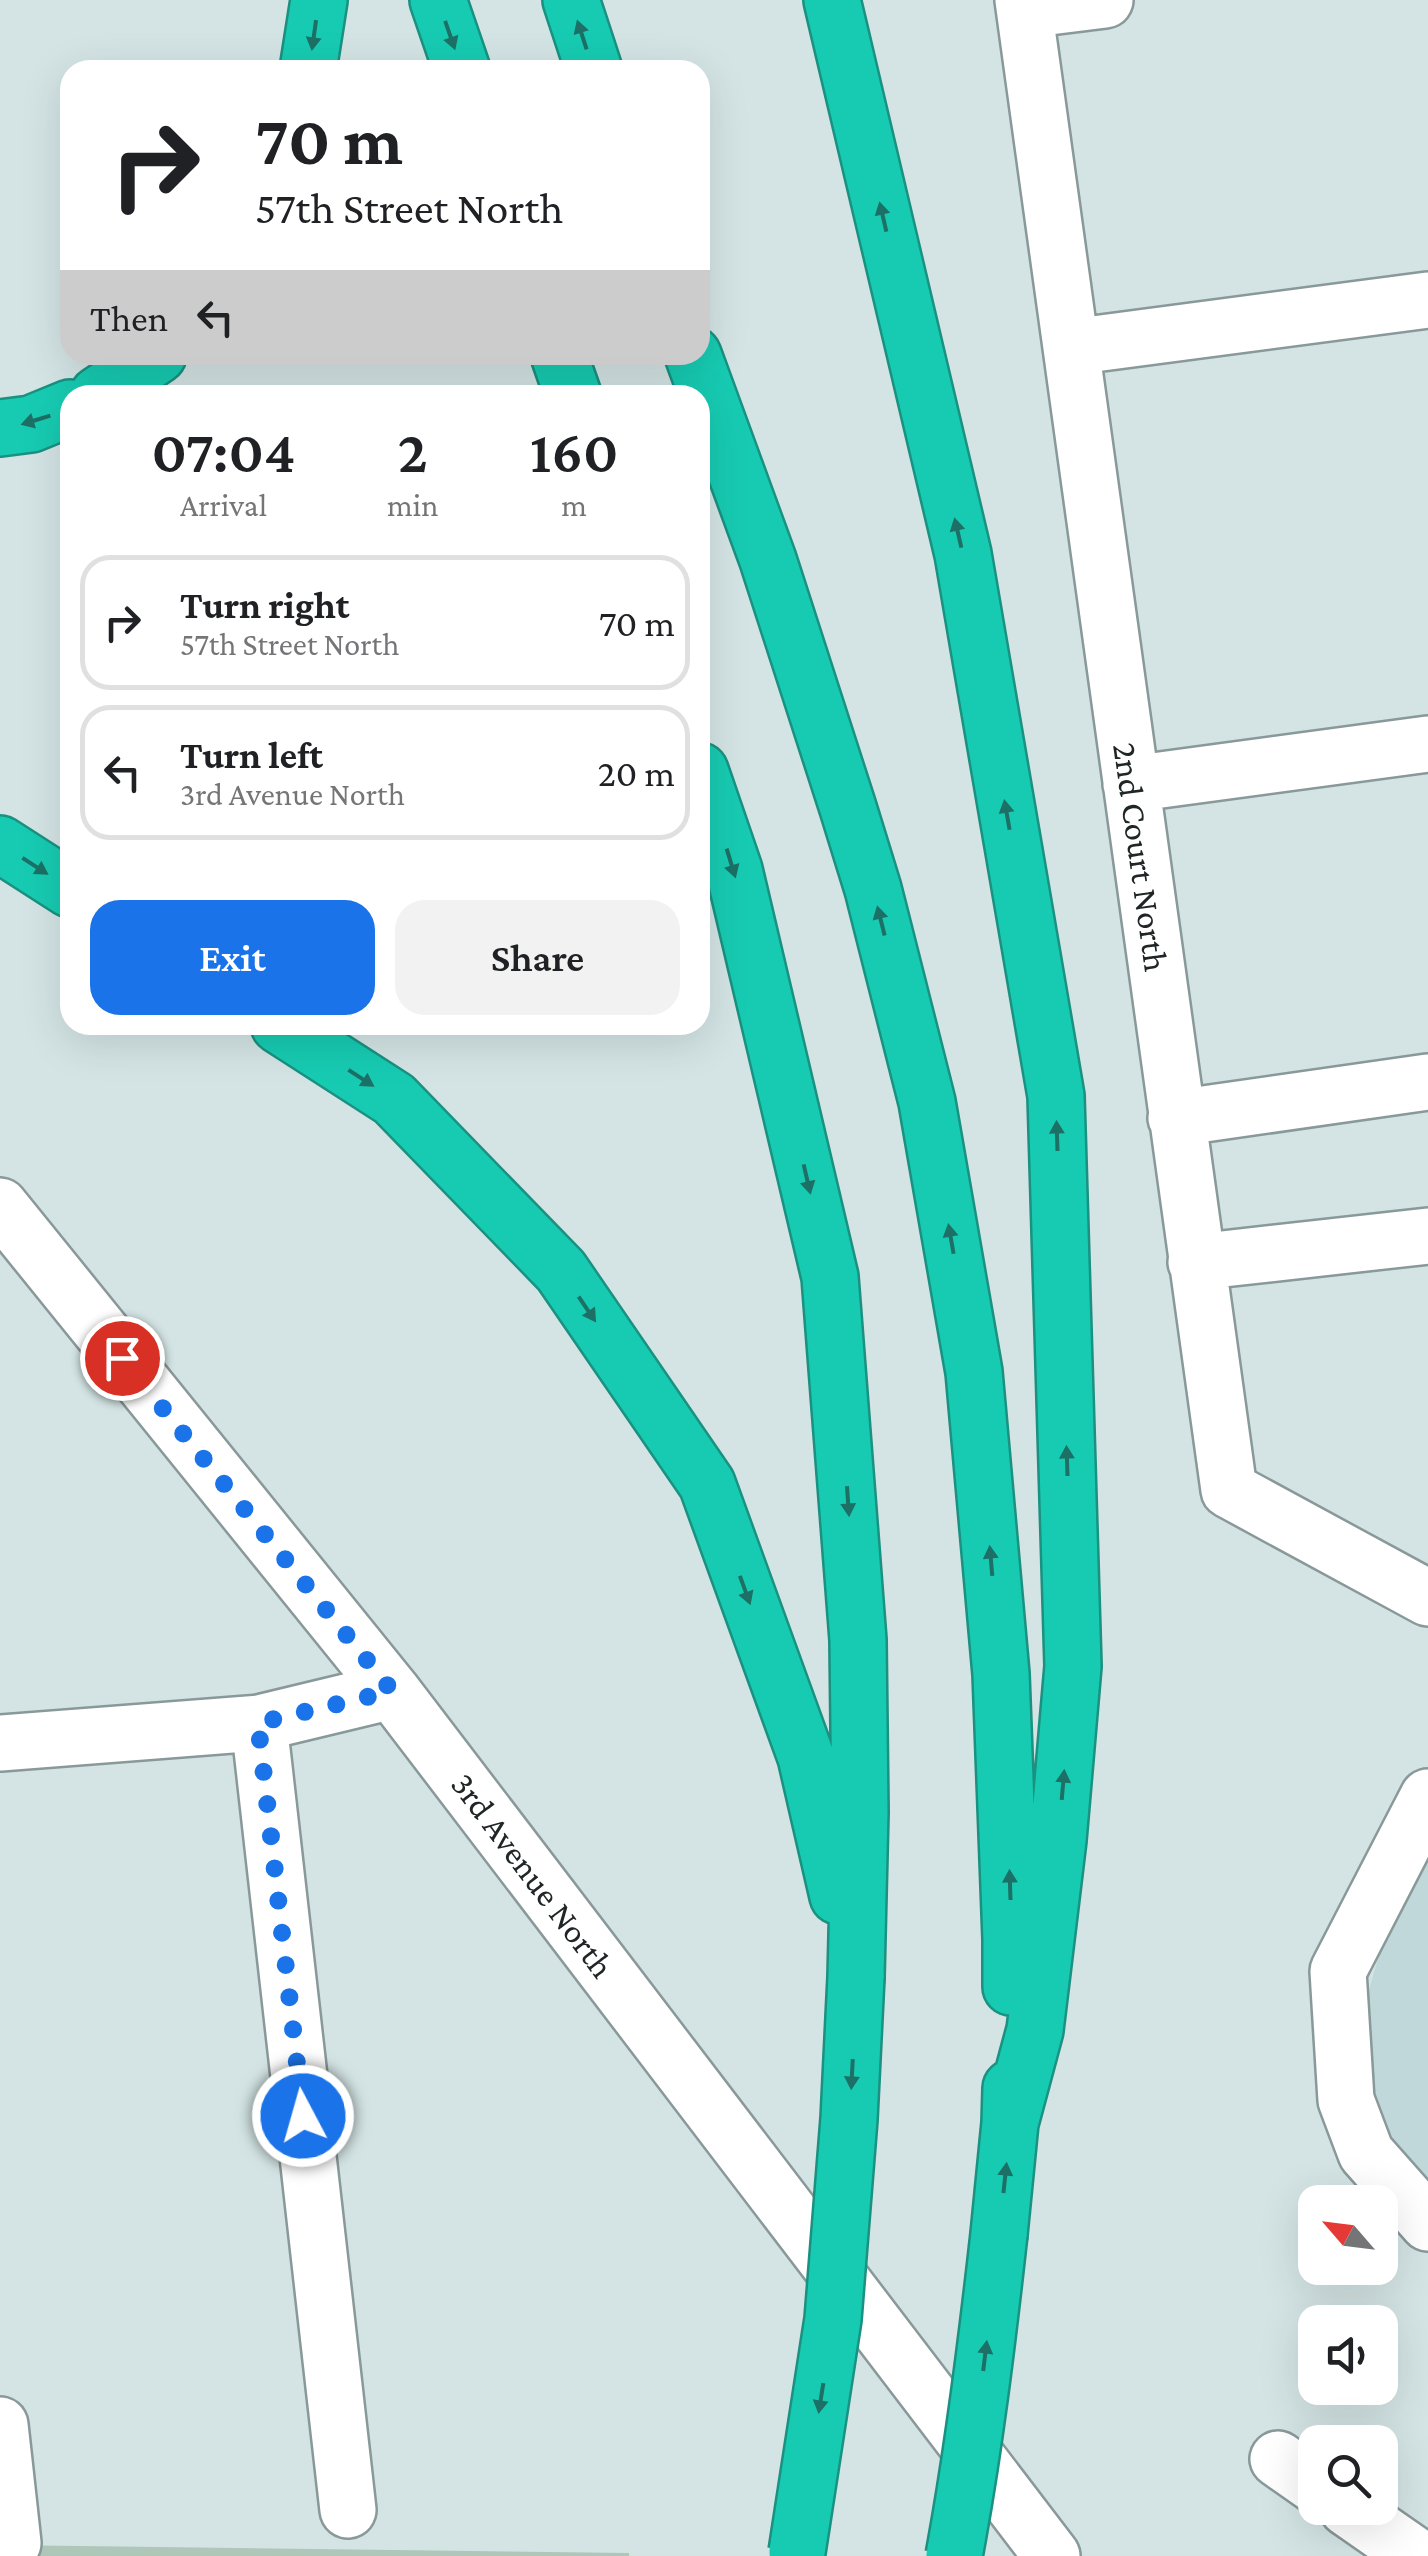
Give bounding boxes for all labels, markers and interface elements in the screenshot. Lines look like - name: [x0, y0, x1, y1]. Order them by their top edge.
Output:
- one-way arrow: [306, 20, 322, 51]
- one-way arrow: [444, 20, 459, 50]
- one-way arrow: [574, 20, 589, 50]
- icon: right: [90, 100, 220, 230]
- text: 70 m: [255, 101, 403, 179]
- text: 57th Street North: [255, 183, 564, 233]
- one-way arrow: [875, 201, 890, 232]
- icon: left: [188, 290, 243, 345]
- text: Then: [90, 297, 168, 339]
- one-way arrow: [20, 413, 50, 428]
- text: 07:04: [151, 418, 296, 485]
- text: 2: [398, 418, 428, 485]
- text: 160: [530, 418, 619, 485]
- text: Arrival: [180, 487, 267, 523]
- text: min: [387, 487, 438, 523]
- text: m: [561, 487, 587, 523]
- one-way arrow: [950, 517, 965, 548]
- text: Turn right: [180, 584, 349, 626]
- icon: right: [95, 595, 150, 650]
- text: 70 m: [599, 602, 675, 644]
- text: 57th Street North: [180, 626, 399, 662]
- text: Turn left: [180, 734, 323, 776]
- street label: 2nd Court North: [1105, 740, 1176, 974]
- icon: left: [95, 745, 150, 800]
- text: 20 m: [598, 752, 675, 794]
- text: 3rd Avenue North: [180, 776, 405, 812]
- one-way arrow: [999, 799, 1014, 830]
- one-way arrow: [724, 849, 739, 879]
- one-way arrow: [21, 857, 49, 875]
- button: Exit: [90, 900, 375, 1015]
- button: Share: [395, 900, 680, 1015]
- one-way arrow: [873, 905, 889, 936]
- one-way arrow: [347, 1069, 375, 1087]
- one-way arrow: [1048, 1119, 1064, 1151]
- one-way arrow: [800, 1164, 815, 1195]
- one-way arrow: [943, 1222, 958, 1254]
- one-way arrow: [577, 1296, 596, 1322]
- pin: [80, 1316, 165, 1401]
- icon: arrive: [95, 1331, 150, 1386]
- one-way arrow: [1058, 1444, 1074, 1476]
- one-way arrow: [840, 1485, 856, 1517]
- one-way arrow: [982, 1544, 998, 1576]
- one-way arrow: [738, 1576, 753, 1606]
- street label: 3rd Avenue North: [443, 1765, 622, 1985]
- one-way arrow: [1056, 1769, 1072, 1800]
- one-way arrow: [1001, 1869, 1017, 1901]
- one-way arrow: [844, 2059, 860, 2091]
- position arrow: [251, 2064, 355, 2168]
- one-way arrow: [997, 2162, 1013, 2194]
- north arrow: [1298, 2185, 1398, 2285]
- map controls: [1298, 2185, 1398, 2525]
- button: sound: [1298, 2305, 1398, 2405]
- one-way arrow: [977, 2340, 993, 2371]
- one-way arrow: [812, 2383, 828, 2414]
- button: search: [1298, 2425, 1398, 2525]

